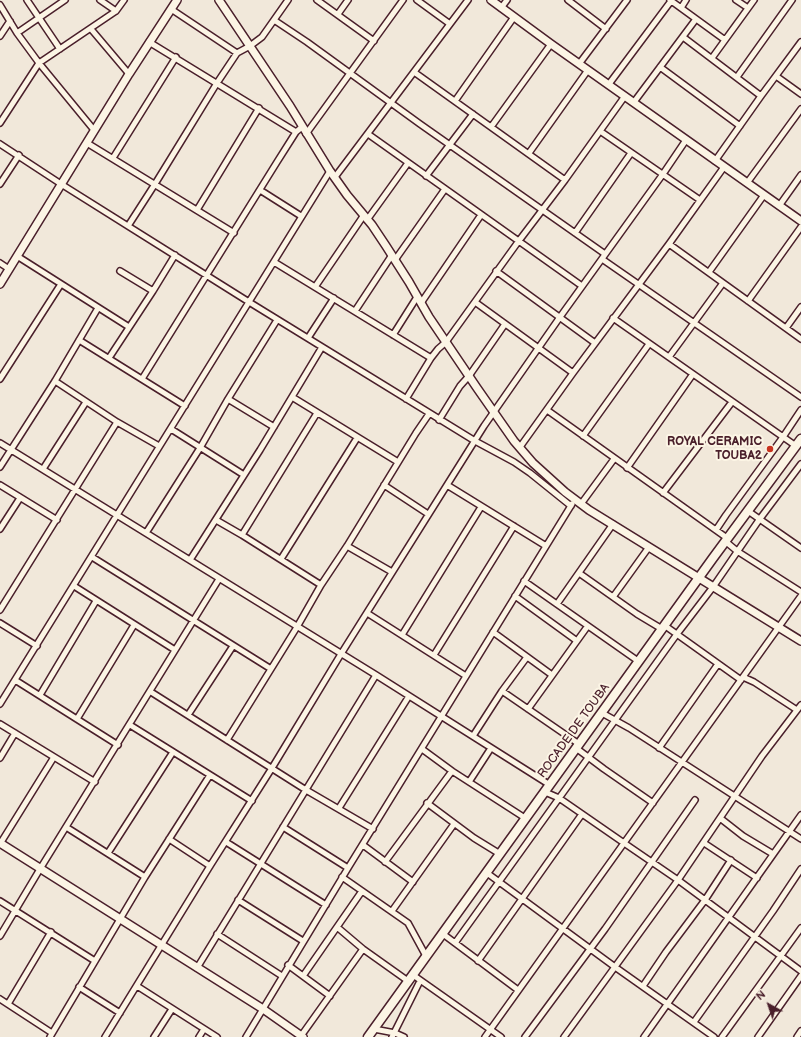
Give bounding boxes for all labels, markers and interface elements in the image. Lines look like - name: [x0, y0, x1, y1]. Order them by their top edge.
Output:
- place label: ROYAL CERAMIC TOUBA2: [667, 435, 762, 463]
- marker: ROYAL CERAMIC TOUBA2: [765, 444, 775, 454]
- street label: ROCADE DE TOUBA: [535, 681, 613, 781]
- north arrow: [749, 985, 789, 1025]
- text: N: [754, 988, 768, 1003]

